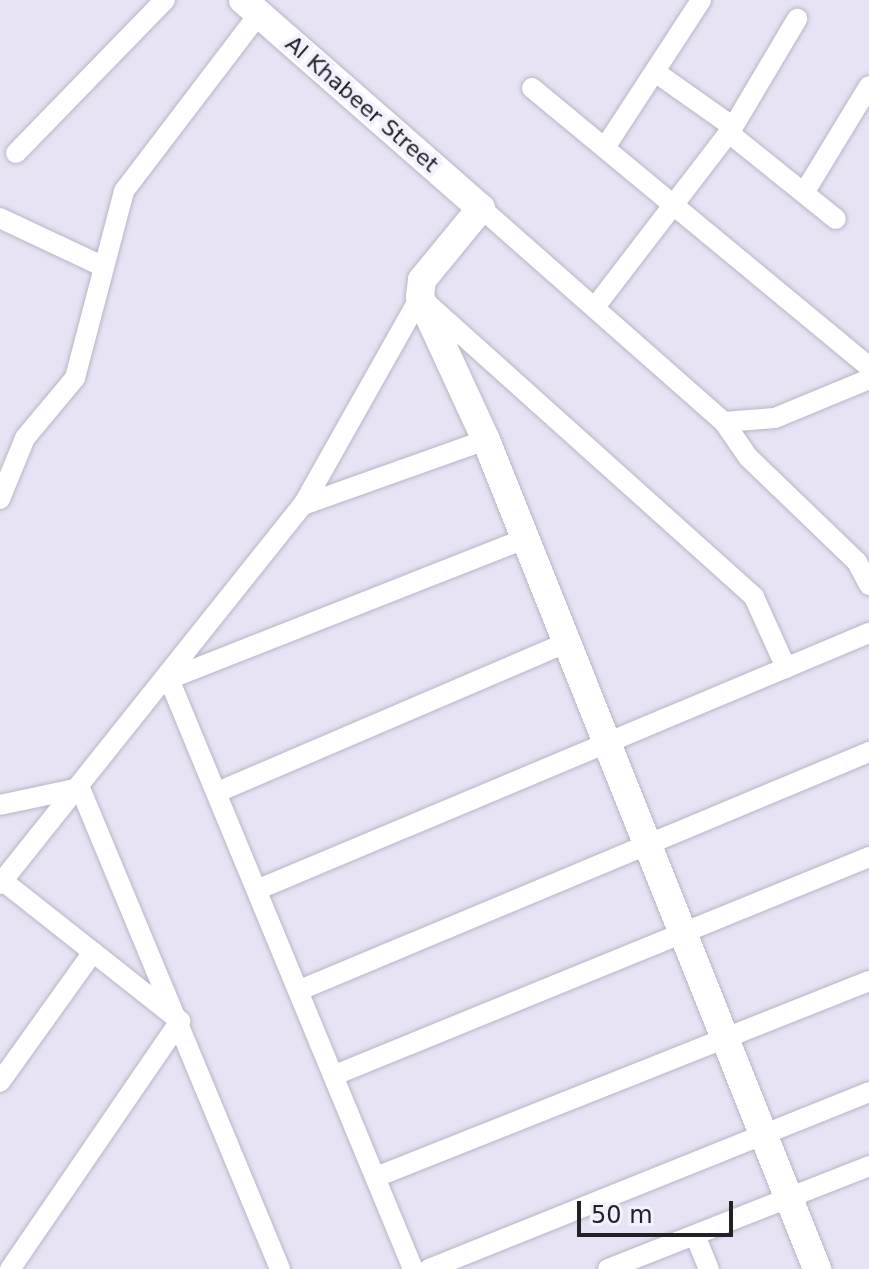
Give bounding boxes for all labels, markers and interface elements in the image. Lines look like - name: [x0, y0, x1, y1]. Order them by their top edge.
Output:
- street label: Al Khabeer Street: [280, 30, 444, 178]
- scale bar: [581, 1185, 737, 1235]
- text: 50 m: [591, 1201, 653, 1229]

